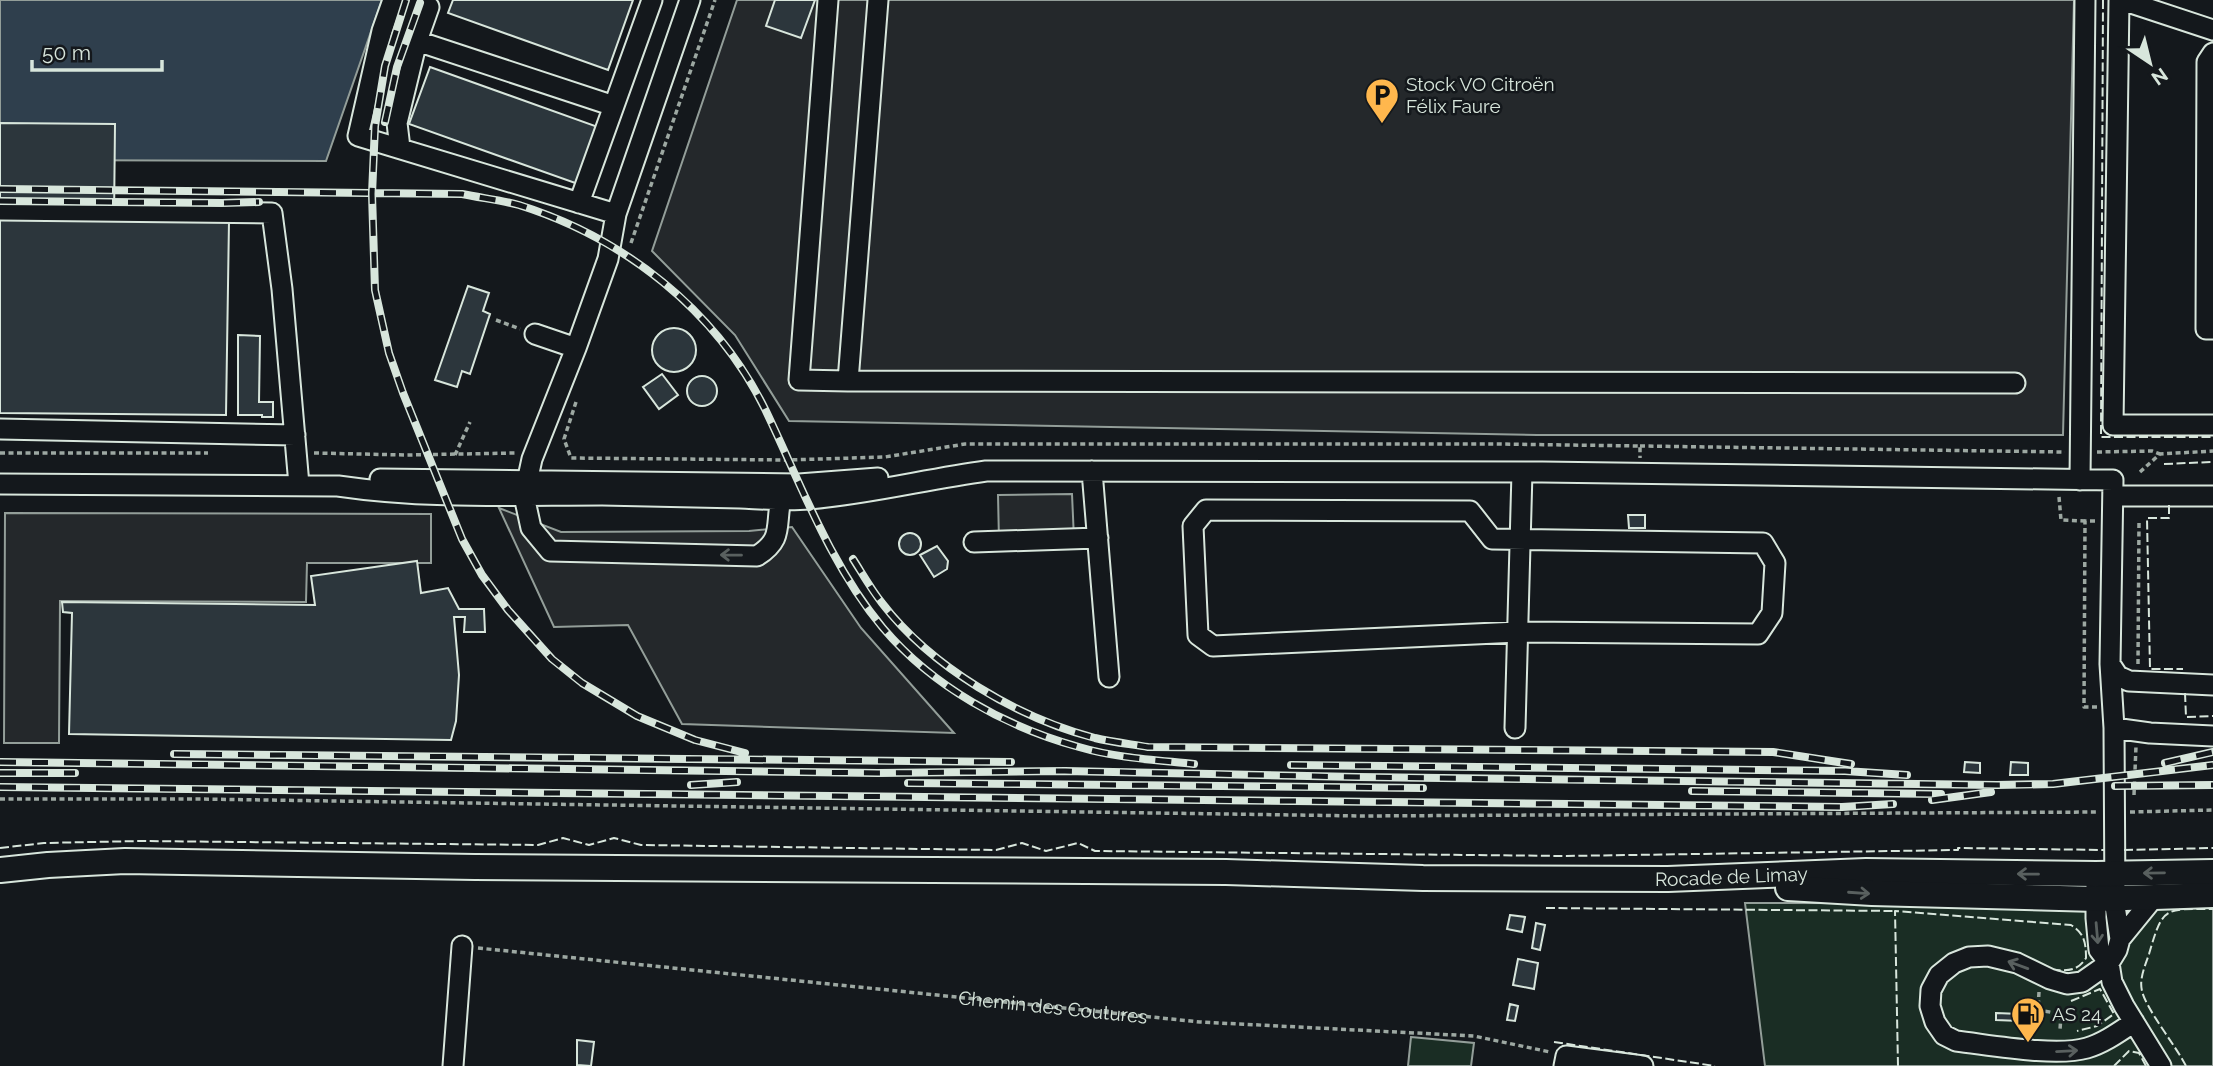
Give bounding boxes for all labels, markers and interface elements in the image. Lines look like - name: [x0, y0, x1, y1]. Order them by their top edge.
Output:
- scale bar: [32, 28, 161, 72]
- north arrow: [2115, 28, 2185, 98]
- text: 50 m: [42, 40, 91, 65]
- text: N: [2148, 64, 2172, 90]
- place label: Stock VO Citroën Félix Faure: [1406, 73, 1555, 117]
- parking icon: Stock VO Citroën Félix Faure: [1363, 76, 1401, 125]
- one-way arrow: [720, 549, 743, 562]
- street label: Rocade de Limay: [1655, 862, 1808, 890]
- one-way arrow: [2016, 867, 2039, 881]
- one-way arrow: [2143, 867, 2166, 880]
- one-way arrow: [1847, 886, 1870, 899]
- one-way arrow: [2091, 921, 2104, 944]
- one-way arrow: [2007, 958, 2029, 970]
- street label: Chemin des Coutures: [957, 986, 1149, 1028]
- fuel station icon: AS 24: [2009, 995, 2047, 1044]
- place label: AS 24: [2052, 1003, 2101, 1025]
- one-way arrow: [2055, 1044, 2078, 1057]

